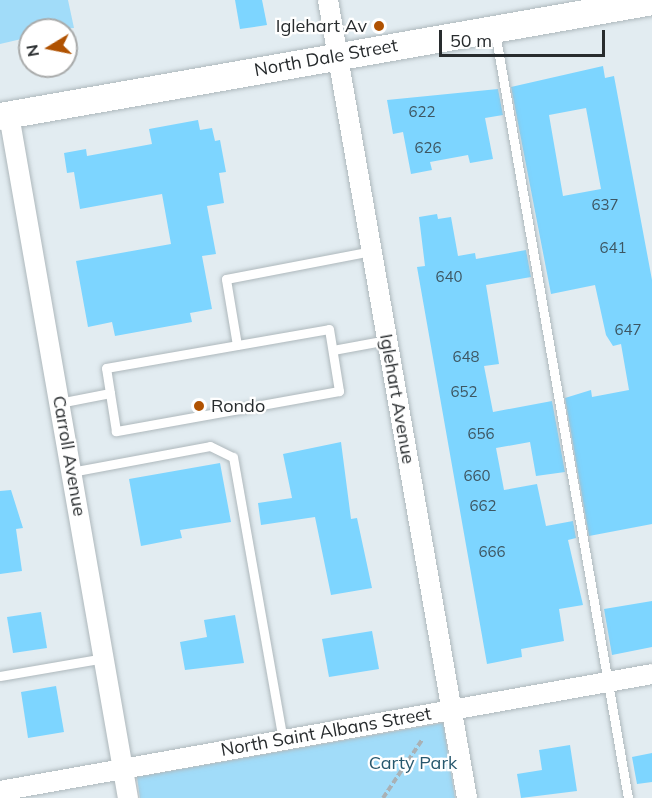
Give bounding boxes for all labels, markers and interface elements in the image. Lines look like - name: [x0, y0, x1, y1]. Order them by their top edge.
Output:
- place label: Iglehart Av: [276, 15, 367, 37]
- north arrow: [18, 18, 78, 78]
- scale bar: [442, 18, 608, 56]
- marker: Iglehart Av: [372, 19, 386, 33]
- text: 50 m: [450, 29, 492, 52]
- street label: North Dale Street: [253, 35, 399, 81]
- text: N: [21, 43, 43, 58]
- house number: 622: [409, 103, 435, 121]
- house number: 626: [415, 139, 441, 157]
- house number: 637: [592, 196, 618, 214]
- house number: 641: [600, 239, 626, 257]
- house number: 640: [436, 268, 462, 286]
- house number: 647: [615, 321, 641, 339]
- street label: Iglehart Avenue: [375, 332, 419, 466]
- house number: 648: [453, 348, 479, 366]
- house number: 652: [451, 383, 477, 401]
- street label: Carroll Avenue: [48, 394, 90, 518]
- place label: Rondo: [211, 395, 265, 417]
- marker: Rondo: [192, 399, 206, 413]
- house number: 656: [468, 425, 494, 443]
- house number: 660: [464, 467, 490, 485]
- house number: 662: [470, 497, 496, 515]
- house number: 666: [479, 543, 505, 561]
- street label: North Saint Albans Street: [219, 703, 433, 761]
- park label: Carty Park: [369, 752, 457, 774]

